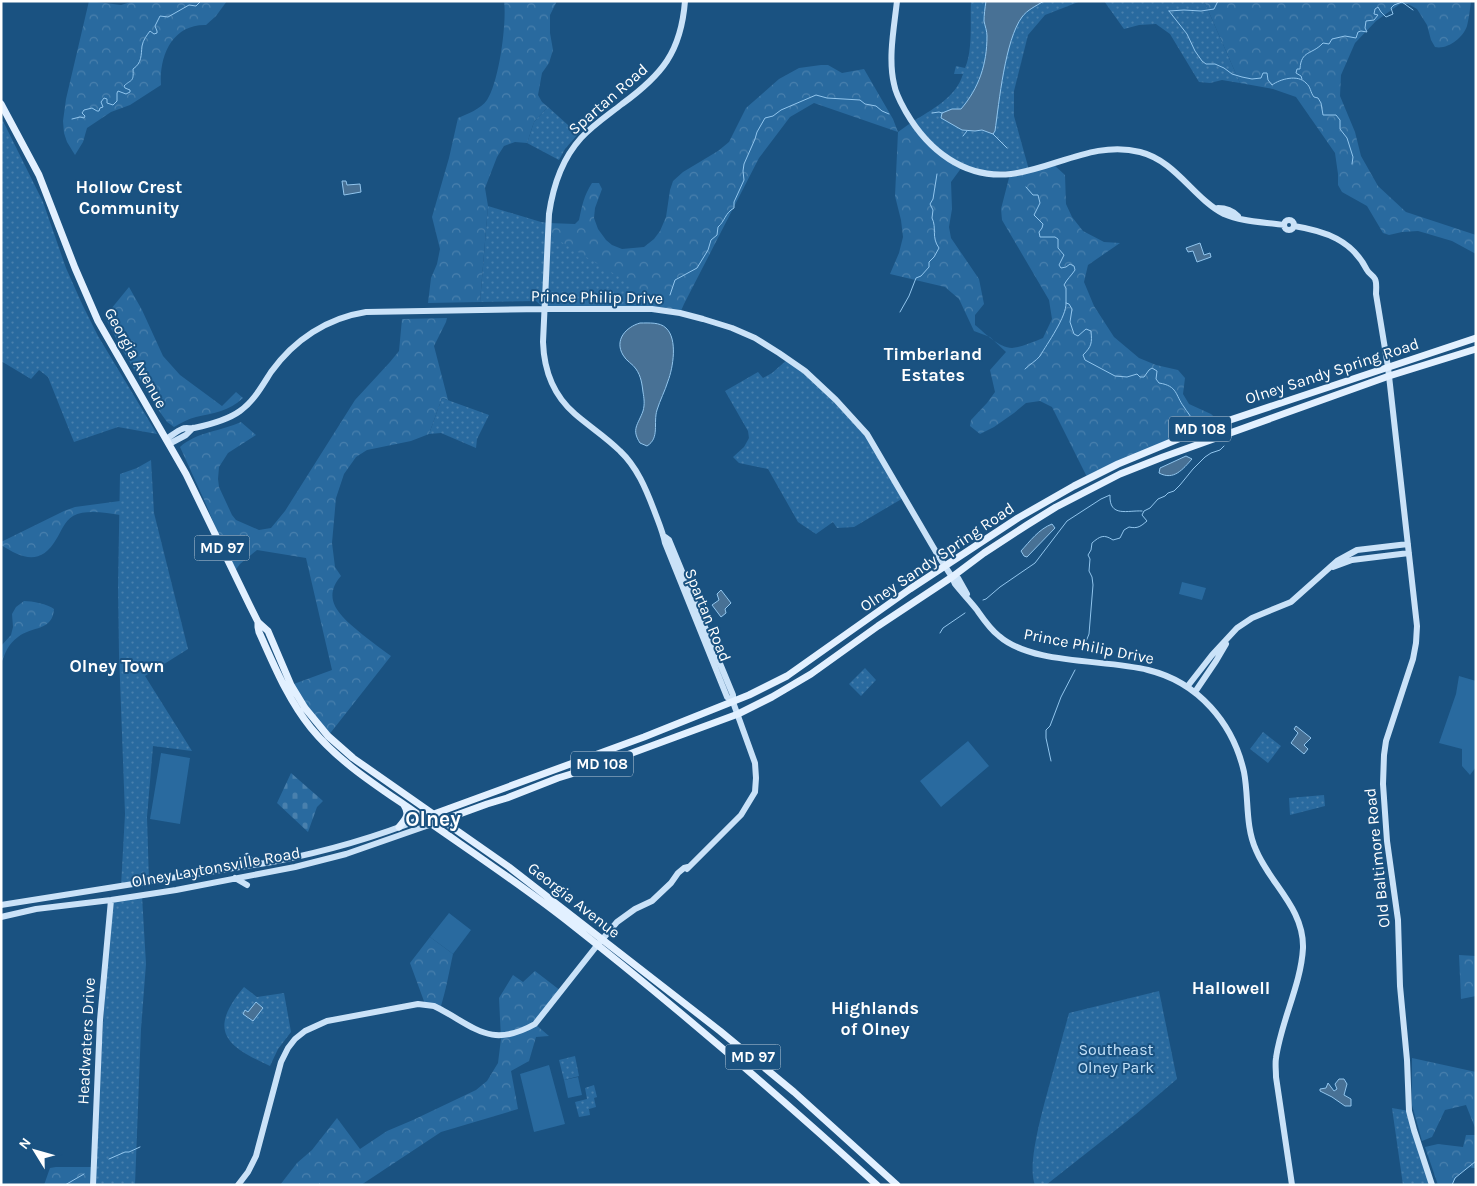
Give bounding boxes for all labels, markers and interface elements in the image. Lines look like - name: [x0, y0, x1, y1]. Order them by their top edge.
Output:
- street label: Spartan Road: [565, 59, 651, 139]
- district label: Hollow Crest Community: [76, 176, 182, 219]
- street label: Prince Philip Drive: [531, 286, 663, 308]
- street label: Georgia Avenue: [101, 304, 171, 412]
- street label: Olney Sandy Spring Road: [1243, 334, 1421, 408]
- district label: Timberland Estates: [884, 343, 982, 386]
- road number: MD 108: [1169, 416, 1231, 442]
- street label: Olney Sandy Spring Road: [856, 498, 1018, 616]
- road number: MD 97: [194, 536, 250, 560]
- street label: Spartan Road: [681, 566, 735, 664]
- street label: Prince Philip Drive: [1022, 624, 1156, 668]
- district label: Olney Town: [69, 655, 165, 677]
- road number: MD 108: [571, 752, 633, 776]
- street label: Old Baltimore Road: [1360, 787, 1394, 929]
- district label: Olney: [405, 807, 461, 831]
- street label: Olney Laytonsville Road: [130, 843, 302, 891]
- street label: Georgia Avenue: [524, 858, 624, 942]
- street label: Headwaters Drive: [73, 977, 99, 1105]
- district label: Hallowell: [1192, 977, 1270, 999]
- district label: Highlands of Olney: [831, 997, 919, 1040]
- park label: Southeast Olney Park: [1078, 1040, 1154, 1077]
- road number: MD 97: [726, 1044, 780, 1070]
- north arrow: [10, 1126, 60, 1176]
- text: N: [15, 1134, 35, 1153]

